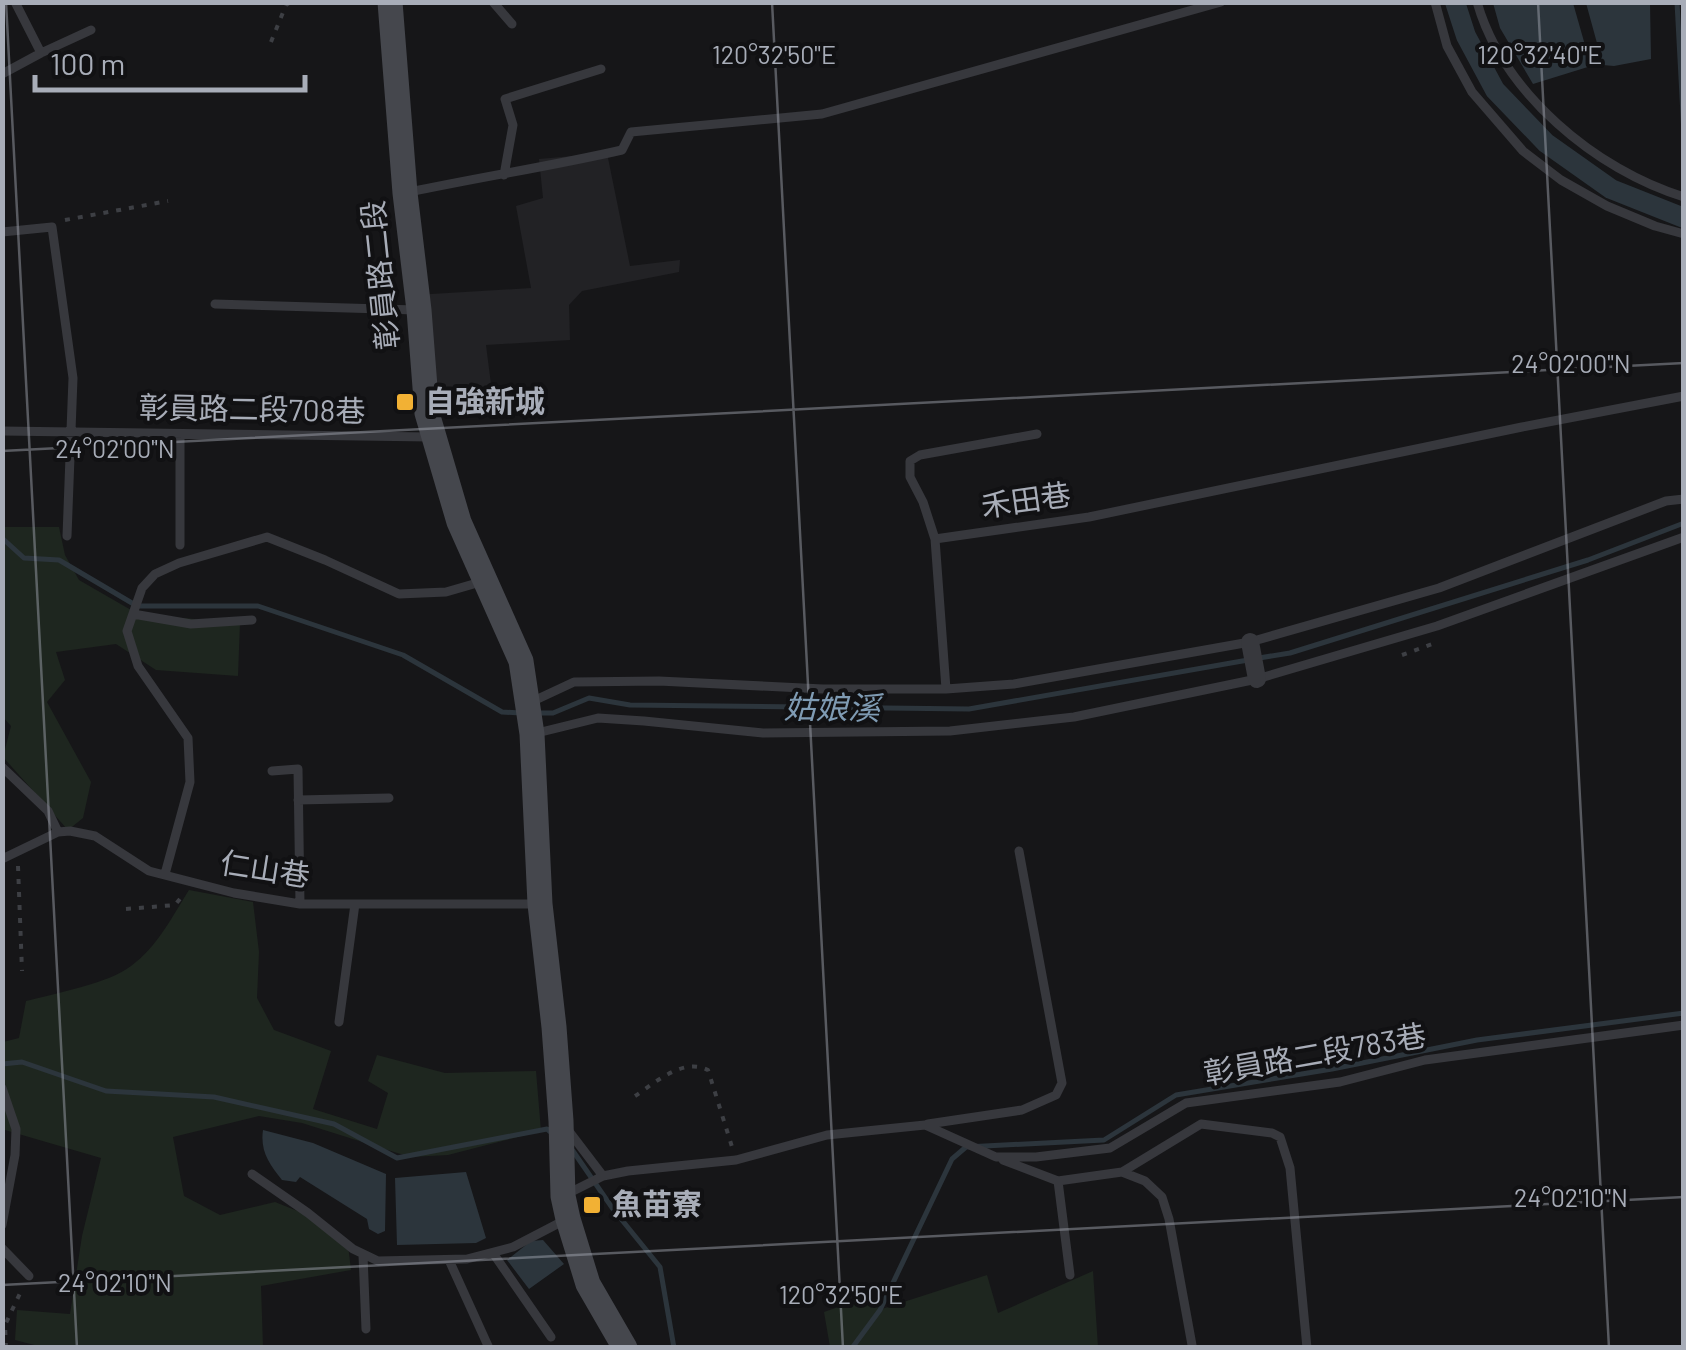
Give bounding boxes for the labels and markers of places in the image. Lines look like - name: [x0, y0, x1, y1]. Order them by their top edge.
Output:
- place label: 自強新城: [425, 382, 545, 418]
- marker: 自強新城: [394, 391, 416, 413]
- place label: 魚苗寮: [612, 1185, 702, 1221]
- marker: 魚苗寮: [581, 1194, 603, 1216]

